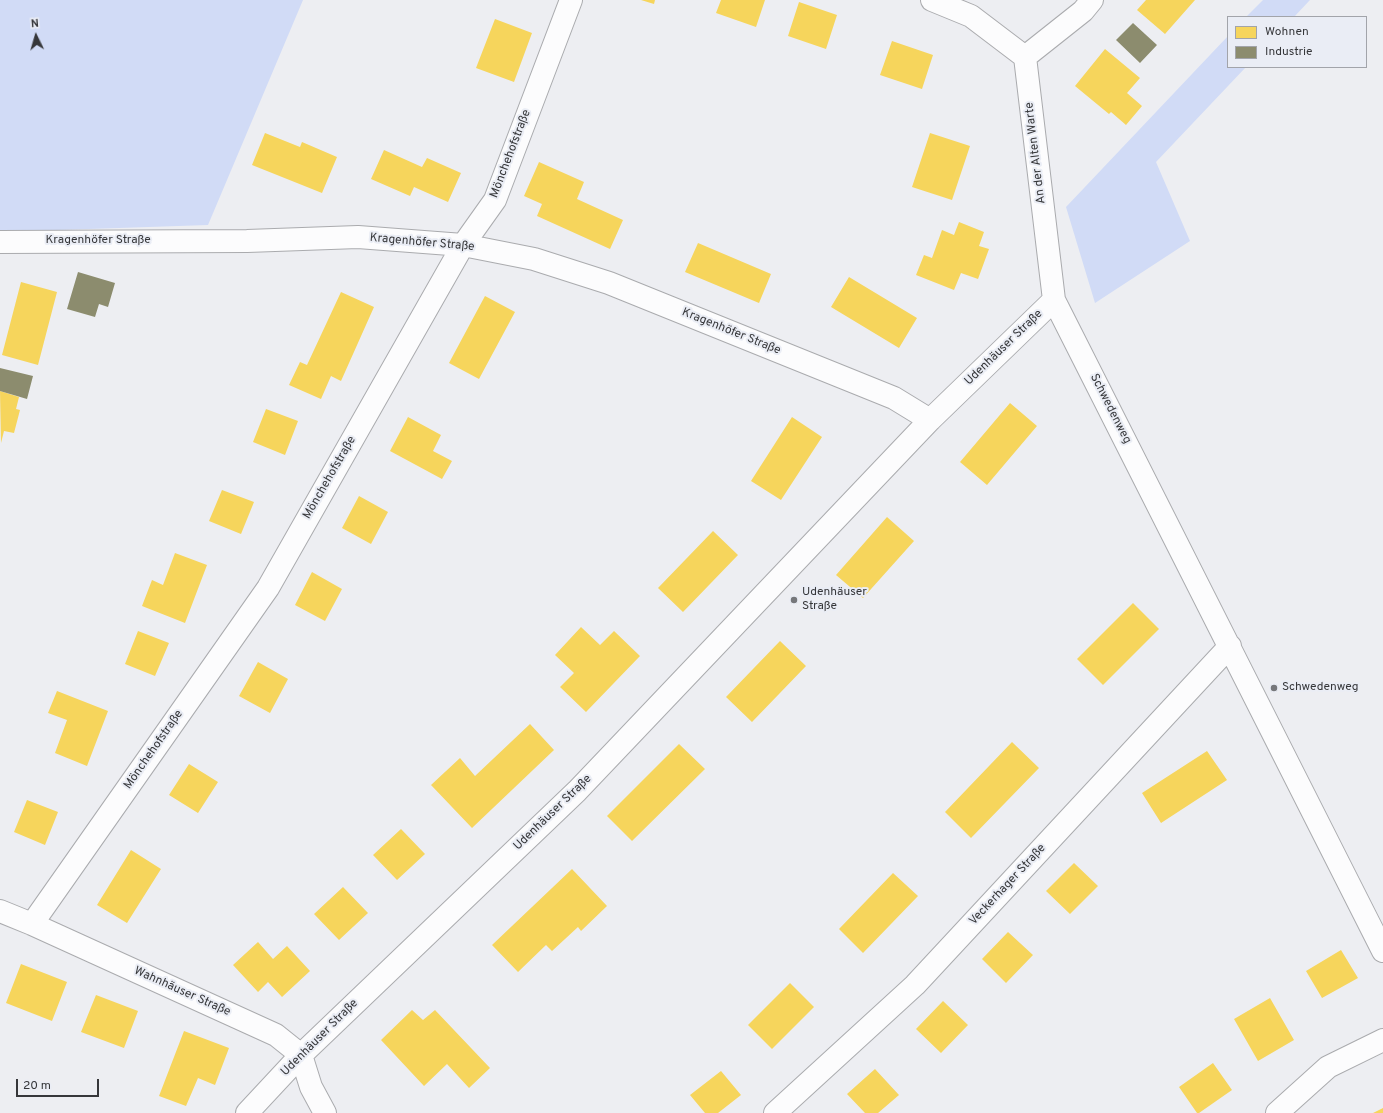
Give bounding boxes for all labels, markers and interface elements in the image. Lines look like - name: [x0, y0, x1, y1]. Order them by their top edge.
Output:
- north arrow: [16, 16, 56, 56]
- legend: [1227, 16, 1367, 68]
- text: N: [30, 17, 40, 31]
- text: Wohnen: [1265, 24, 1309, 40]
- text: Industrie: [1265, 44, 1313, 60]
- street label: An der Alten Warte: [1023, 101, 1049, 205]
- street label: Mönchehofstraße: [488, 108, 534, 200]
- street label: Kragenhöfer Straße: [369, 231, 475, 255]
- street label: Kragenhöfer Straße: [45, 234, 151, 248]
- street label: Kragenhöfer Straße: [680, 306, 782, 358]
- street label: Udenhäuser Straße: [962, 307, 1046, 389]
- street label: Schwedenweg: [1086, 372, 1134, 446]
- street label: Mönchehofstraße: [300, 434, 360, 522]
- place label: Udenhäuser Straße: [802, 586, 867, 614]
- marker: Udenhäuser Straße: [789, 595, 799, 605]
- place label: Schwedenweg: [1282, 681, 1359, 695]
- marker: Schwedenweg: [1269, 683, 1279, 693]
- street label: Mönchehofstraße: [121, 708, 187, 792]
- street label: Udenhäuser Straße: [511, 772, 595, 854]
- street label: Veckerhager Straße: [967, 841, 1049, 929]
- street label: Wahnhäuser Straße: [132, 964, 232, 1020]
- street label: Udenhäuser Straße: [279, 997, 361, 1079]
- scale bar: [18, 1071, 101, 1097]
- text: 20 m: [23, 1078, 51, 1094]

